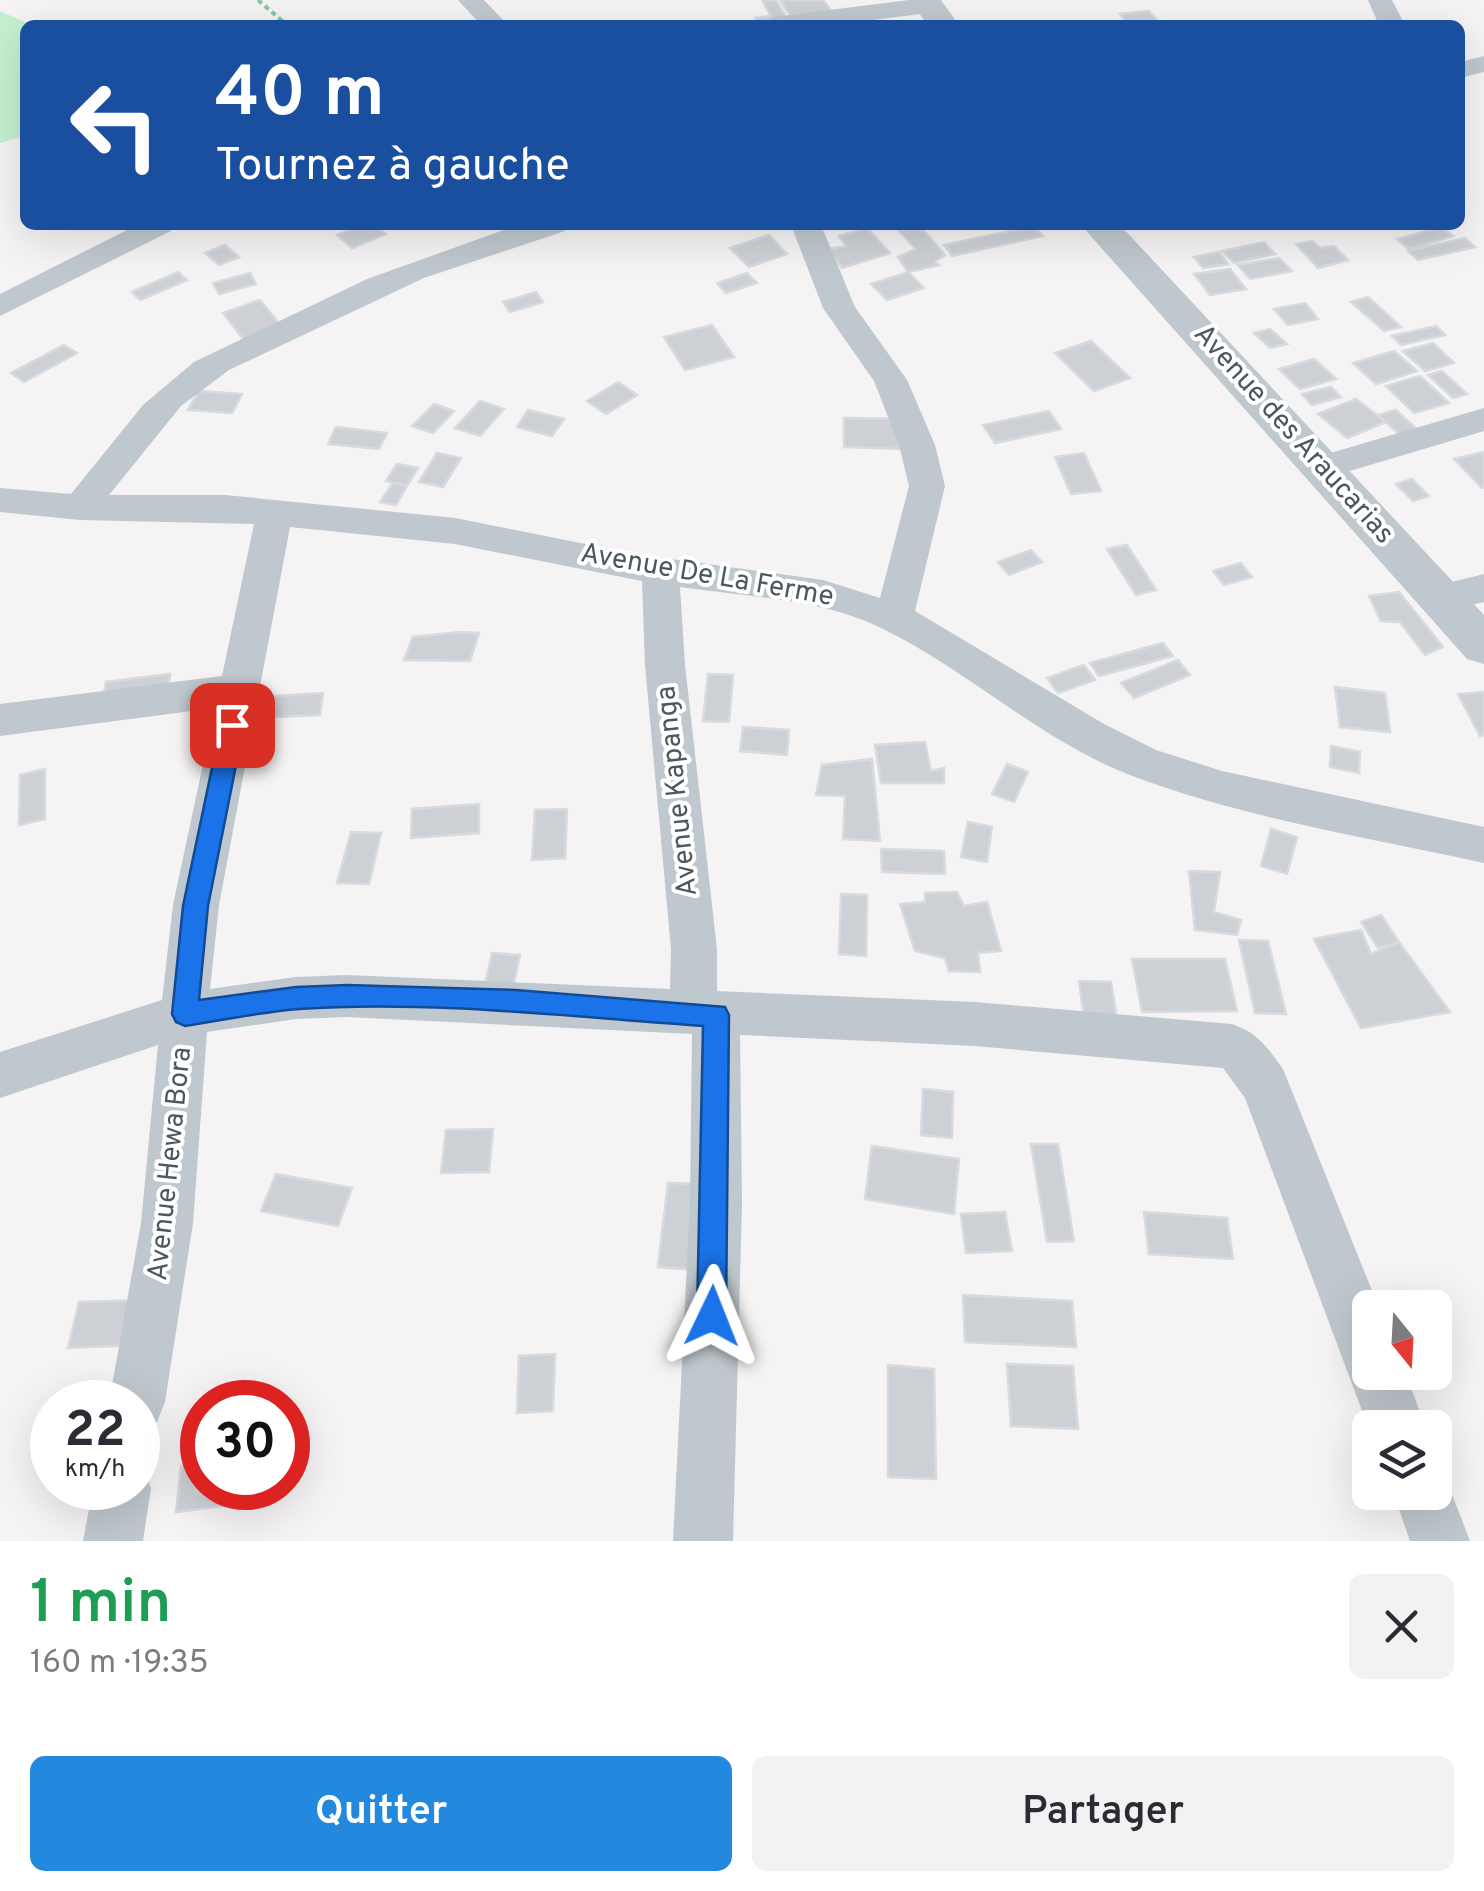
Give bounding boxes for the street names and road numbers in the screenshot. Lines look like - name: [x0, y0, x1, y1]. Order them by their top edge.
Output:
- street label: Avenue des Araucarias: [1185, 318, 1401, 552]
- street label: Avenue De La Ferme: [578, 536, 836, 616]
- street label: Avenue Kapanga: [649, 684, 707, 898]
- street label: Avenue Hewa Bora: [141, 1045, 201, 1283]

